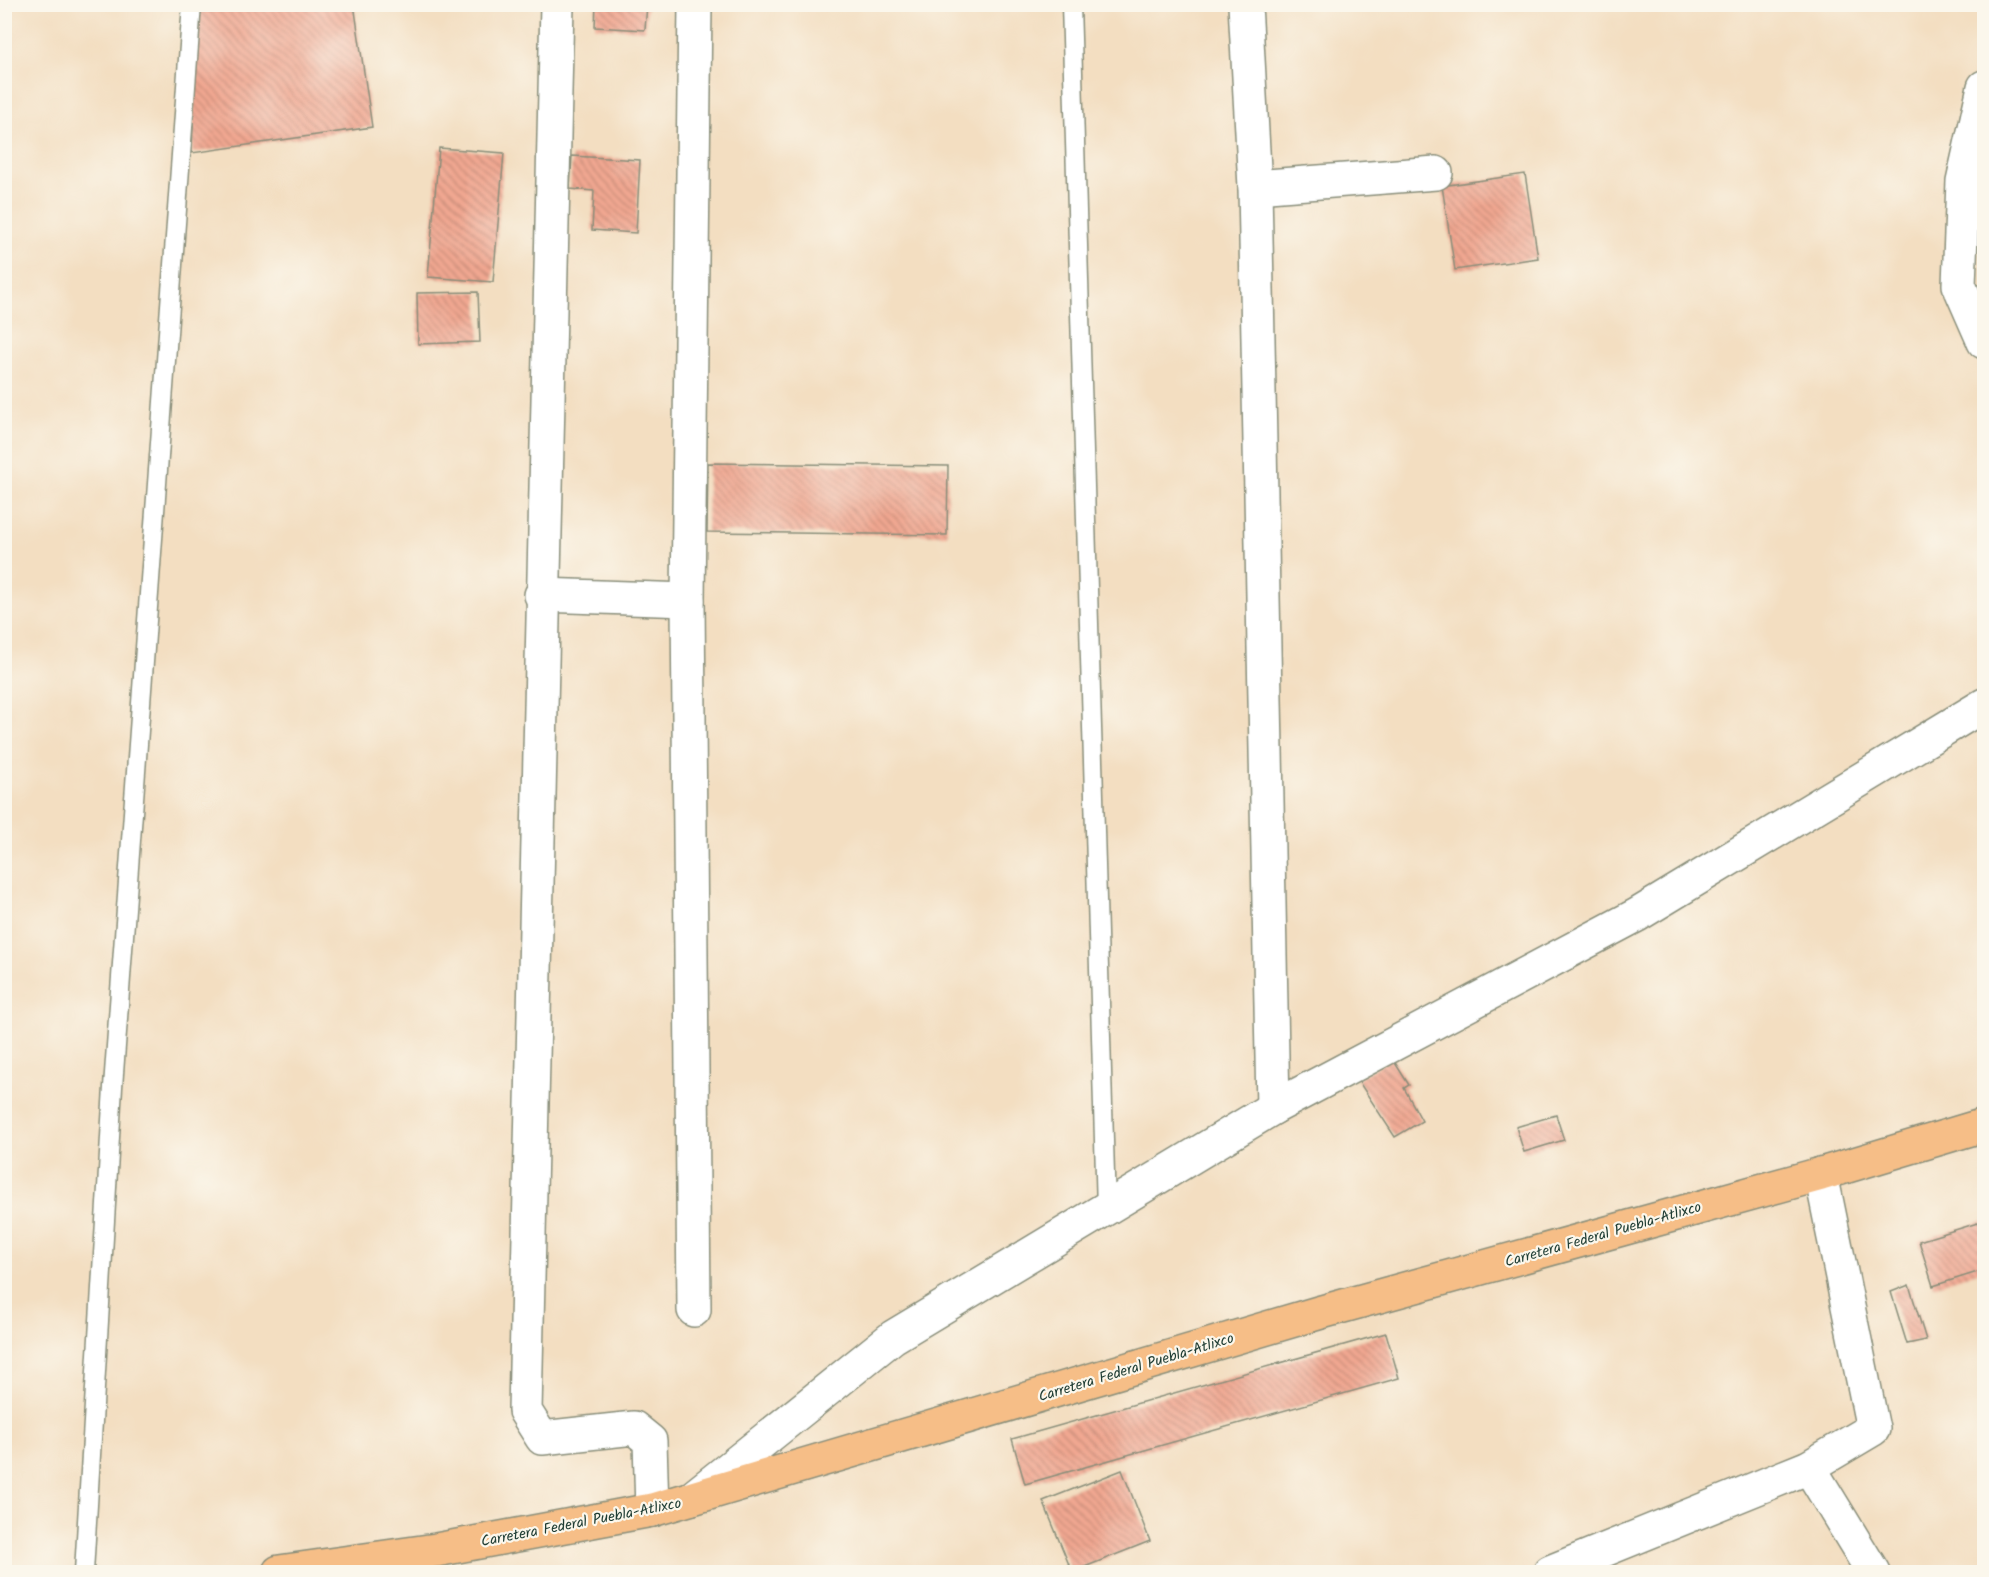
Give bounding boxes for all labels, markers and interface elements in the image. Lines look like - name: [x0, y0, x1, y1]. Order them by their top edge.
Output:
- street label: Carretera Federal Puebla-Atlixco: [1502, 1195, 1705, 1275]
- street label: Carretera Federal Puebla-Atlixco: [1036, 1327, 1237, 1409]
- street label: Carretera Federal Puebla-Atlixco: [479, 1492, 684, 1554]

